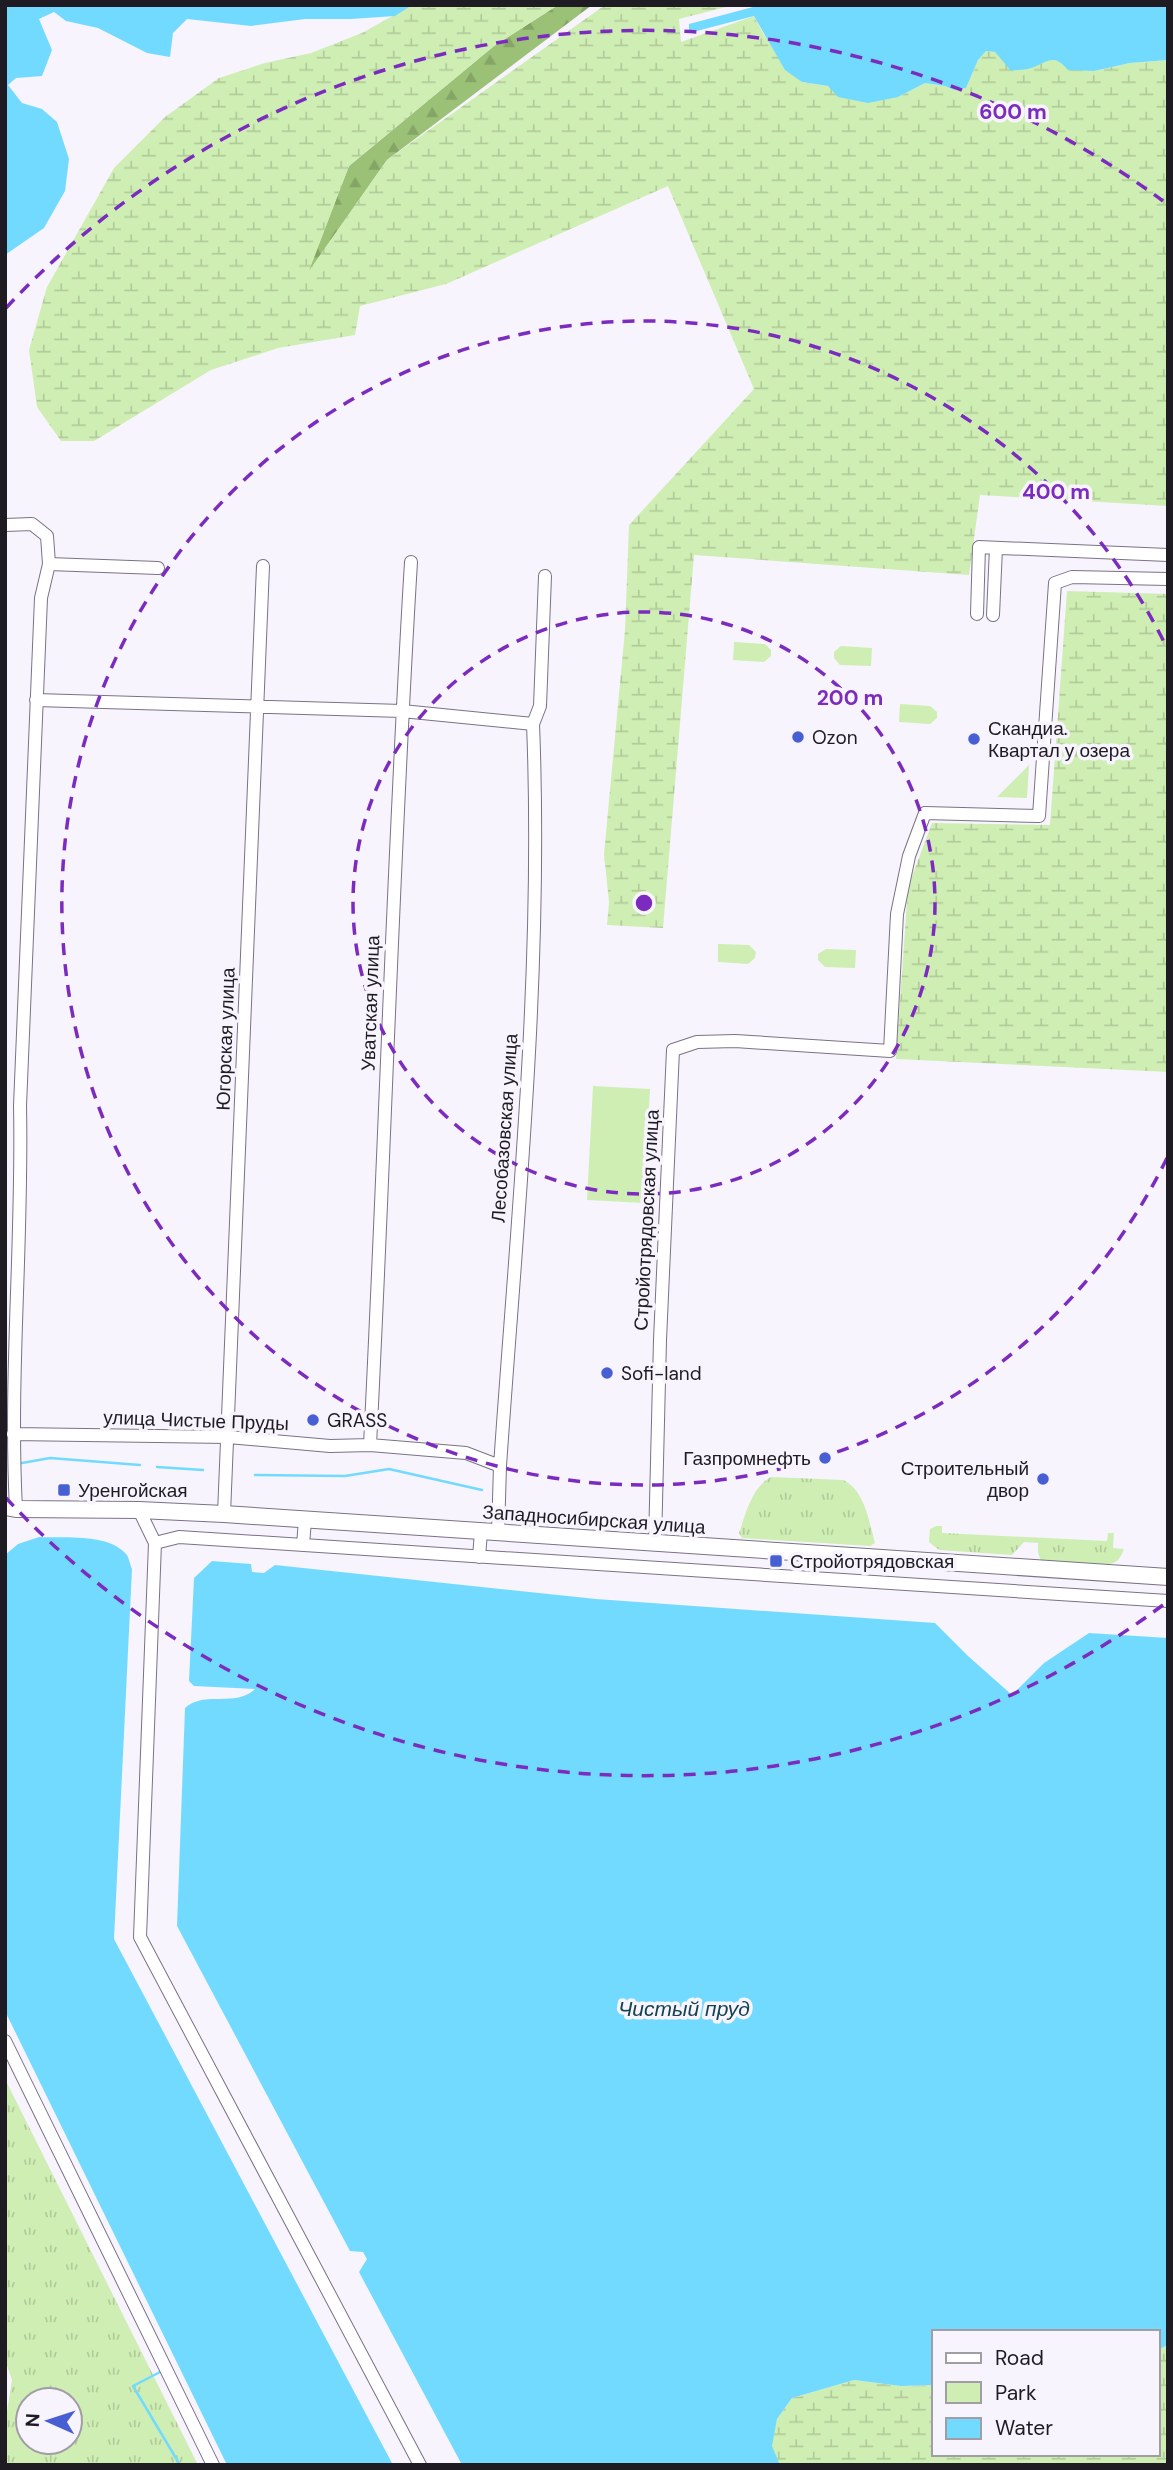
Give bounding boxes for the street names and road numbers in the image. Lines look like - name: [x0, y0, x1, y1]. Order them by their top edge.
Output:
- street label: Уватская улица: [356, 934, 385, 1071]
- street label: Югорская улица: [211, 967, 241, 1111]
- street label: Лесобазовская улица: [485, 1032, 524, 1223]
- street label: Стройотрядовская улица: [628, 1108, 665, 1331]
- street label: улица Чистые Пруды: [103, 1405, 289, 1436]
- street label: Западносибирская улица: [482, 1499, 707, 1540]

